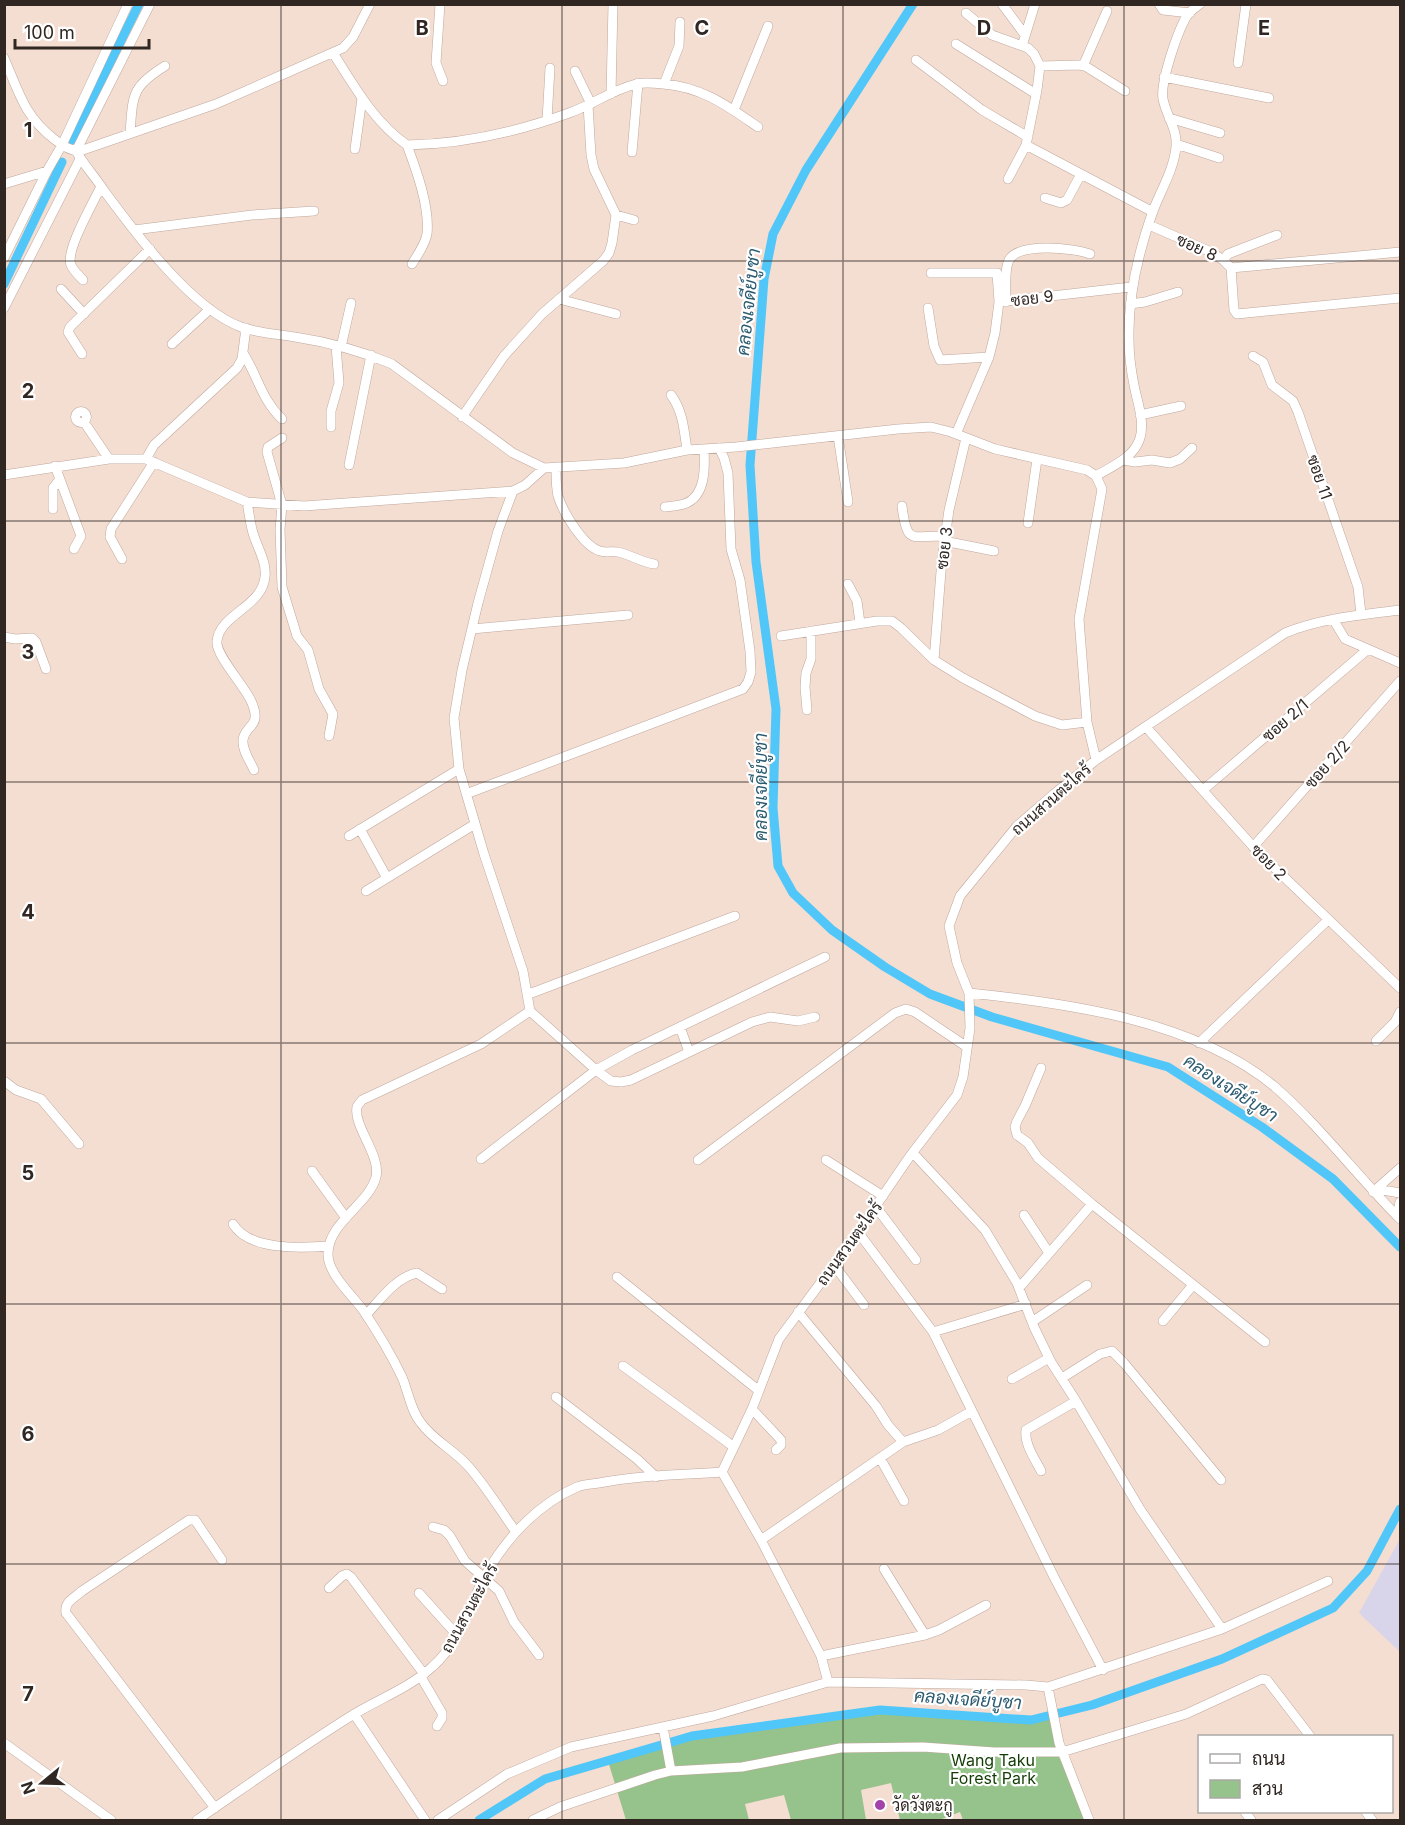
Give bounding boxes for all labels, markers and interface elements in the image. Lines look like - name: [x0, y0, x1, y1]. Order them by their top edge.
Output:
- scale bar: [15, 12, 148, 50]
- text: B: [415, 16, 429, 40]
- text: C: [695, 16, 709, 40]
- text: D: [977, 16, 991, 40]
- text: E: [1258, 16, 1270, 40]
- text: 100 m: [24, 22, 75, 43]
- text: 1: [24, 118, 32, 142]
- street label: ซอย 8: [1173, 229, 1221, 265]
- water label: คลองเจดีย์บูชา: [730, 247, 767, 357]
- street label: ซอย 9: [1010, 285, 1054, 311]
- text: 2: [22, 379, 34, 403]
- street label: ซอย 11: [1303, 452, 1337, 502]
- street label: ซอย 3: [931, 526, 957, 570]
- text: 3: [22, 640, 34, 664]
- street label: ซอย 2/1: [1258, 694, 1312, 746]
- water label: คลองเจดีย์บูชา: [748, 733, 774, 841]
- street label: ซอย 2/2: [1300, 736, 1354, 792]
- street label: ถนนสวนตะไคร้: [1006, 757, 1096, 839]
- street label: ซอย 2: [1247, 840, 1291, 884]
- text: 4: [21, 900, 35, 924]
- water label: คลองเจดีย์บูชา: [1178, 1048, 1283, 1129]
- text: 5: [22, 1161, 34, 1185]
- street label: ถนนสวนตะไคร้: [811, 1196, 887, 1289]
- text: 6: [22, 1422, 35, 1446]
- street label: ถนนสวนตะไคร้: [435, 1558, 502, 1656]
- text: 7: [22, 1682, 34, 1706]
- water label: คลองเจดีย์บูชา: [913, 1683, 1023, 1716]
- legend: [1198, 1735, 1393, 1813]
- text: ถนน: [1252, 1748, 1285, 1769]
- park label: Wang Taku Forest Park: [950, 1750, 1036, 1788]
- north arrow: [12, 1753, 72, 1813]
- text: สวน: [1252, 1778, 1283, 1799]
- text: N: [16, 1779, 39, 1797]
- place label: วัดวังตะกู: [892, 1795, 953, 1817]
- marker: วัดวังตะกู: [873, 1798, 887, 1812]

